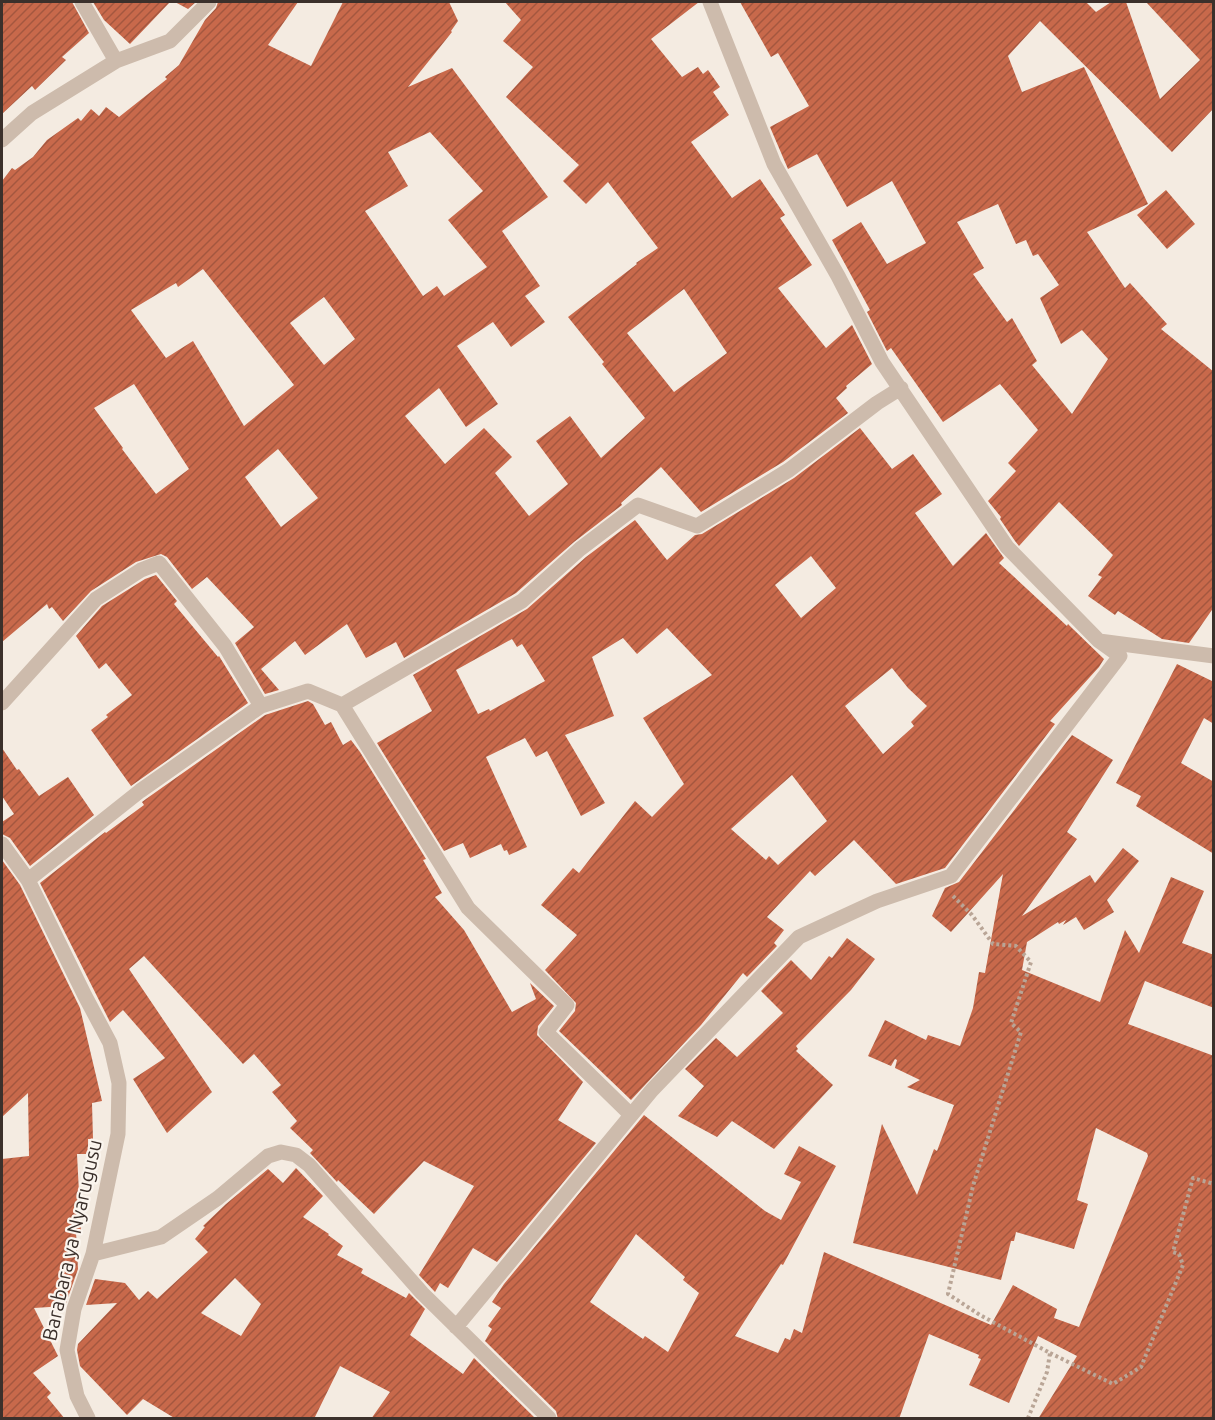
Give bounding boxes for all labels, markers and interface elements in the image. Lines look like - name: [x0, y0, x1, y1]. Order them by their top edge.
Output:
- street label: Barabara ya Nyarugusu: [37, 1137, 106, 1343]

